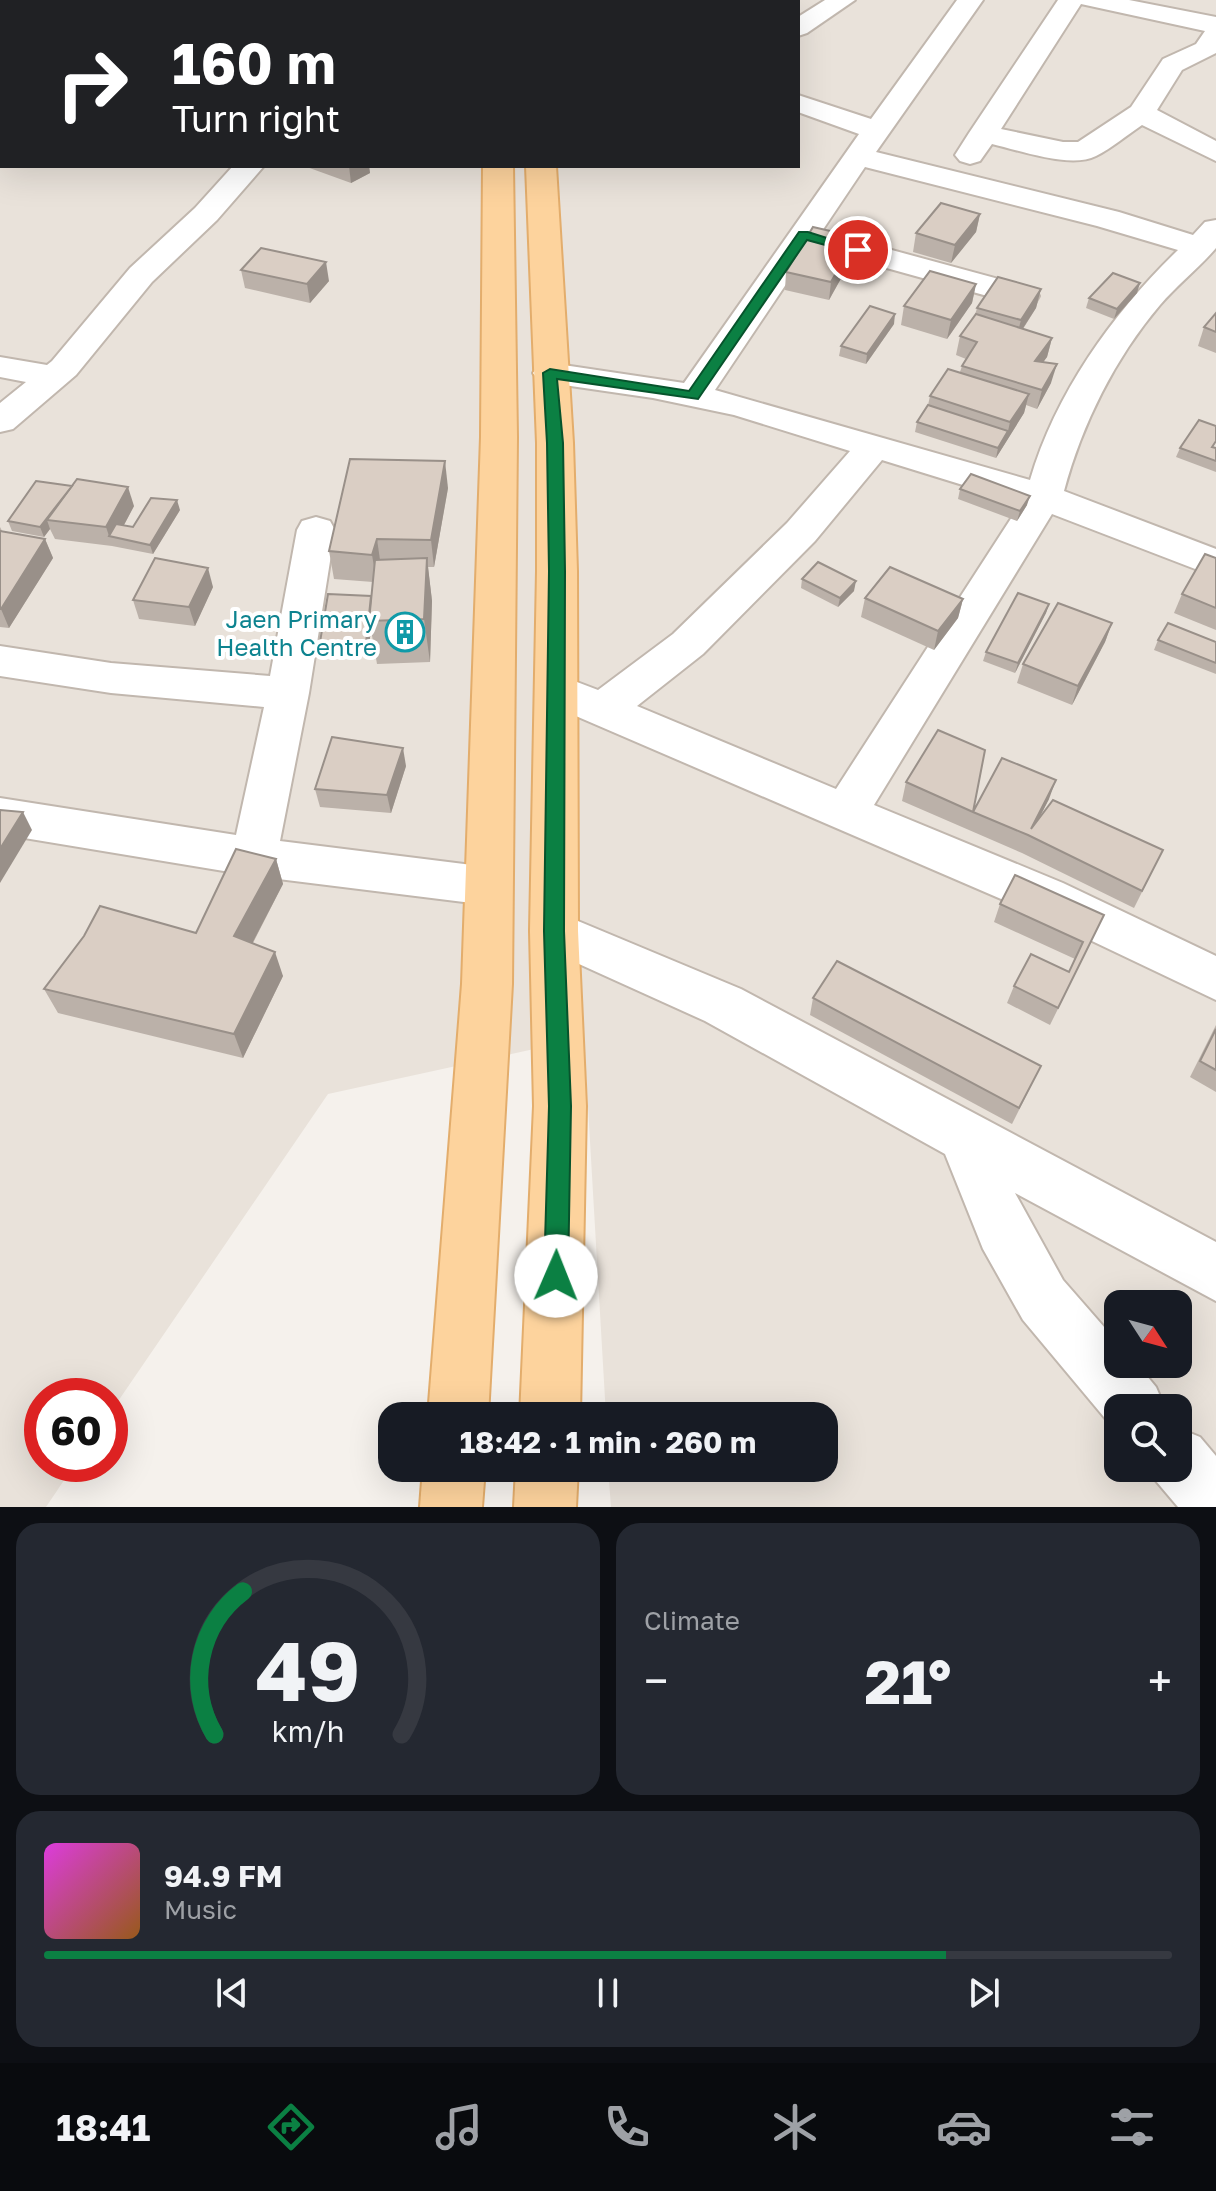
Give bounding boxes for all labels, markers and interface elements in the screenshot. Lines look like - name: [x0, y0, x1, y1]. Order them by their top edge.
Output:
- text: 160 m: [172, 29, 336, 96]
- icon: right: [40, 32, 144, 136]
- text: Turn right: [172, 97, 340, 140]
- pin: [824, 216, 892, 284]
- icon: arrive: [836, 228, 880, 272]
- place label: Jaen Primary Health Centre: [216, 604, 377, 661]
- building icon: Jaen Primary Health Centre: [384, 611, 426, 653]
- position arrow: [514, 1234, 598, 1318]
- north arrow: [1104, 1290, 1192, 1378]
- map controls: [1104, 1290, 1192, 1482]
- speed limit sign: 60: [24, 1378, 128, 1482]
- button: search: [1104, 1394, 1192, 1482]
- text: 18:42 · 1 min · 260 m: [460, 1424, 756, 1460]
- text: Climate: [644, 1605, 740, 1636]
- text: 49: [256, 1619, 360, 1719]
- text: 21°: [865, 1645, 951, 1717]
- text: −: [644, 1654, 668, 1707]
- text: +: [1148, 1654, 1172, 1707]
- text: km/h: [272, 1714, 344, 1748]
- text: 94.9 FM: [164, 1858, 283, 1894]
- text: Music: [164, 1894, 237, 1925]
- icon: previous: [210, 1971, 254, 2015]
- icon: pause: [586, 1971, 630, 2015]
- icon: next: [962, 1971, 1006, 2015]
- icon: directions: [263, 2099, 319, 2155]
- icon: music: [431, 2099, 487, 2155]
- icon: phone: [599, 2099, 655, 2155]
- icon: climate: [767, 2099, 823, 2155]
- icon: car: [936, 2099, 992, 2155]
- icon: filters: [1104, 2099, 1160, 2155]
- text: 18:41: [56, 2106, 150, 2149]

